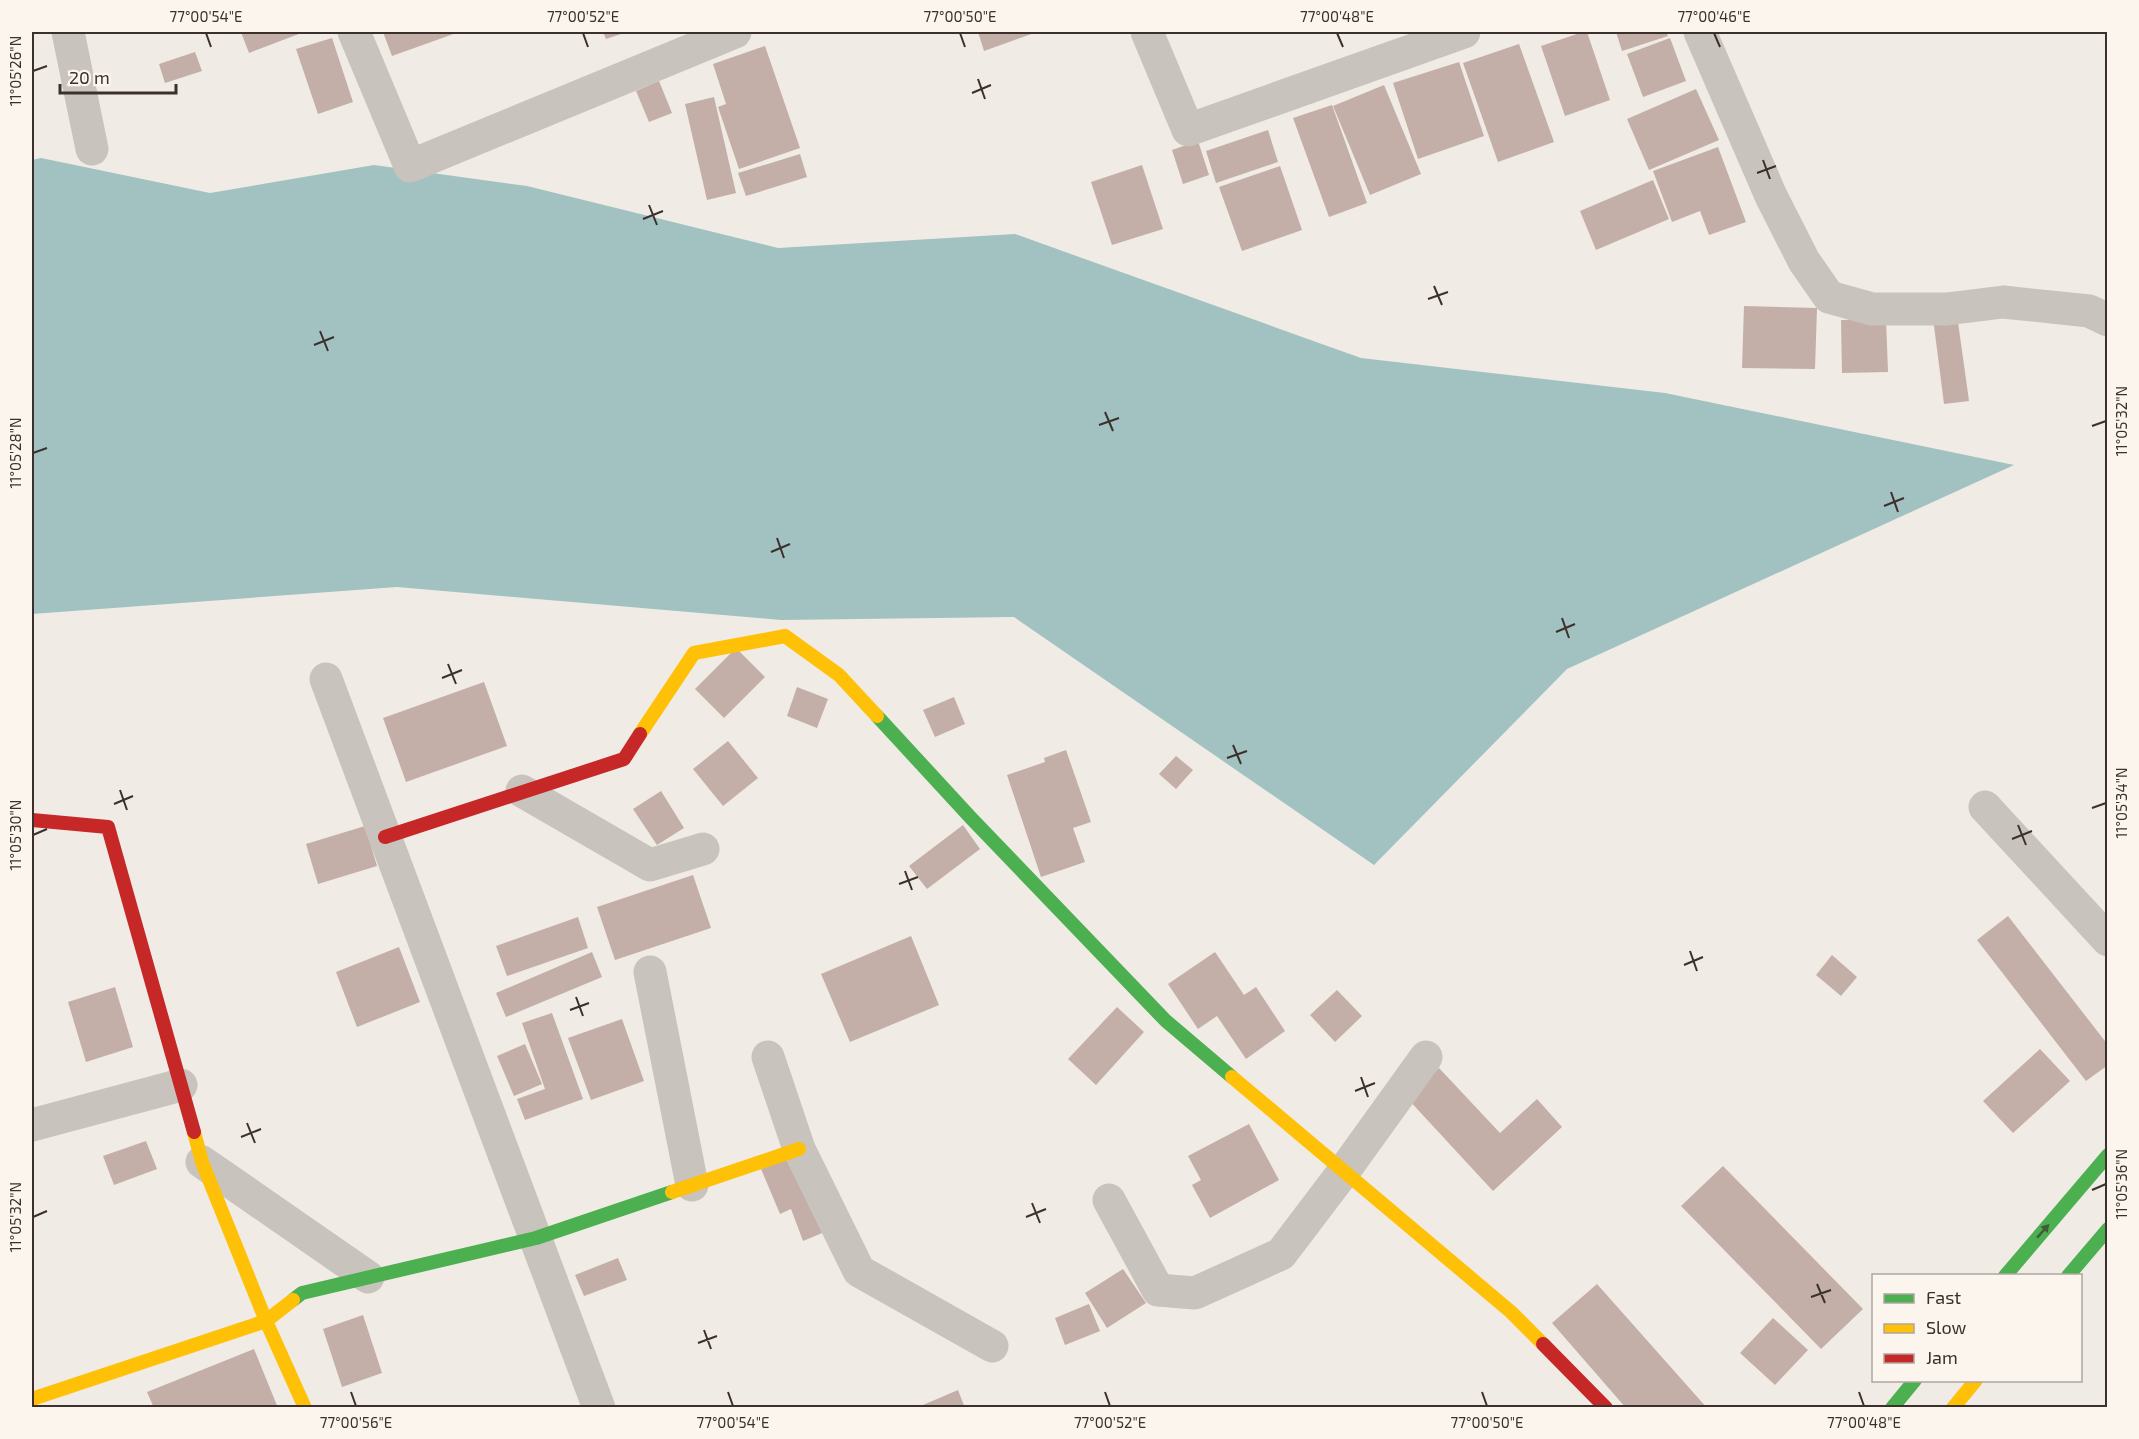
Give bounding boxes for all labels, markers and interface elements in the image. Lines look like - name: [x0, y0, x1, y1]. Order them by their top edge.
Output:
- text: 77°00'54"E: [170, 7, 242, 25]
- text: 77°00'52"E: [547, 7, 619, 25]
- text: 77°00'50"E: [924, 7, 996, 25]
- text: 77°00'48"E: [1300, 7, 1374, 25]
- text: 77°00'46"E: [1677, 7, 1751, 25]
- text: 11°05'26"N: [6, 36, 24, 106]
- scale bar: [60, 57, 176, 95]
- text: 20 m: [69, 66, 110, 88]
- text: 11°05'32"N: [2112, 386, 2130, 456]
- text: 11°05'28"N: [6, 417, 24, 489]
- text: 11°05'34"N: [2112, 768, 2130, 838]
- text: 11°05'30"N: [6, 800, 24, 870]
- text: 11°05'36"N: [2112, 1149, 2130, 1219]
- text: 11°05'32"N: [6, 1182, 24, 1252]
- one-way arrow: [2036, 1224, 2049, 1239]
- legend: [1872, 1274, 2082, 1382]
- text: Fast: [1926, 1286, 1961, 1308]
- text: Slow: [1926, 1316, 1967, 1338]
- text: Jam: [1926, 1346, 1958, 1368]
- text: 77°00'56"E: [320, 1413, 392, 1431]
- text: 77°00'54"E: [697, 1413, 769, 1431]
- text: 77°00'52"E: [1074, 1413, 1146, 1431]
- text: 77°00'50"E: [1451, 1413, 1523, 1431]
- text: 77°00'48"E: [1827, 1413, 1901, 1431]

